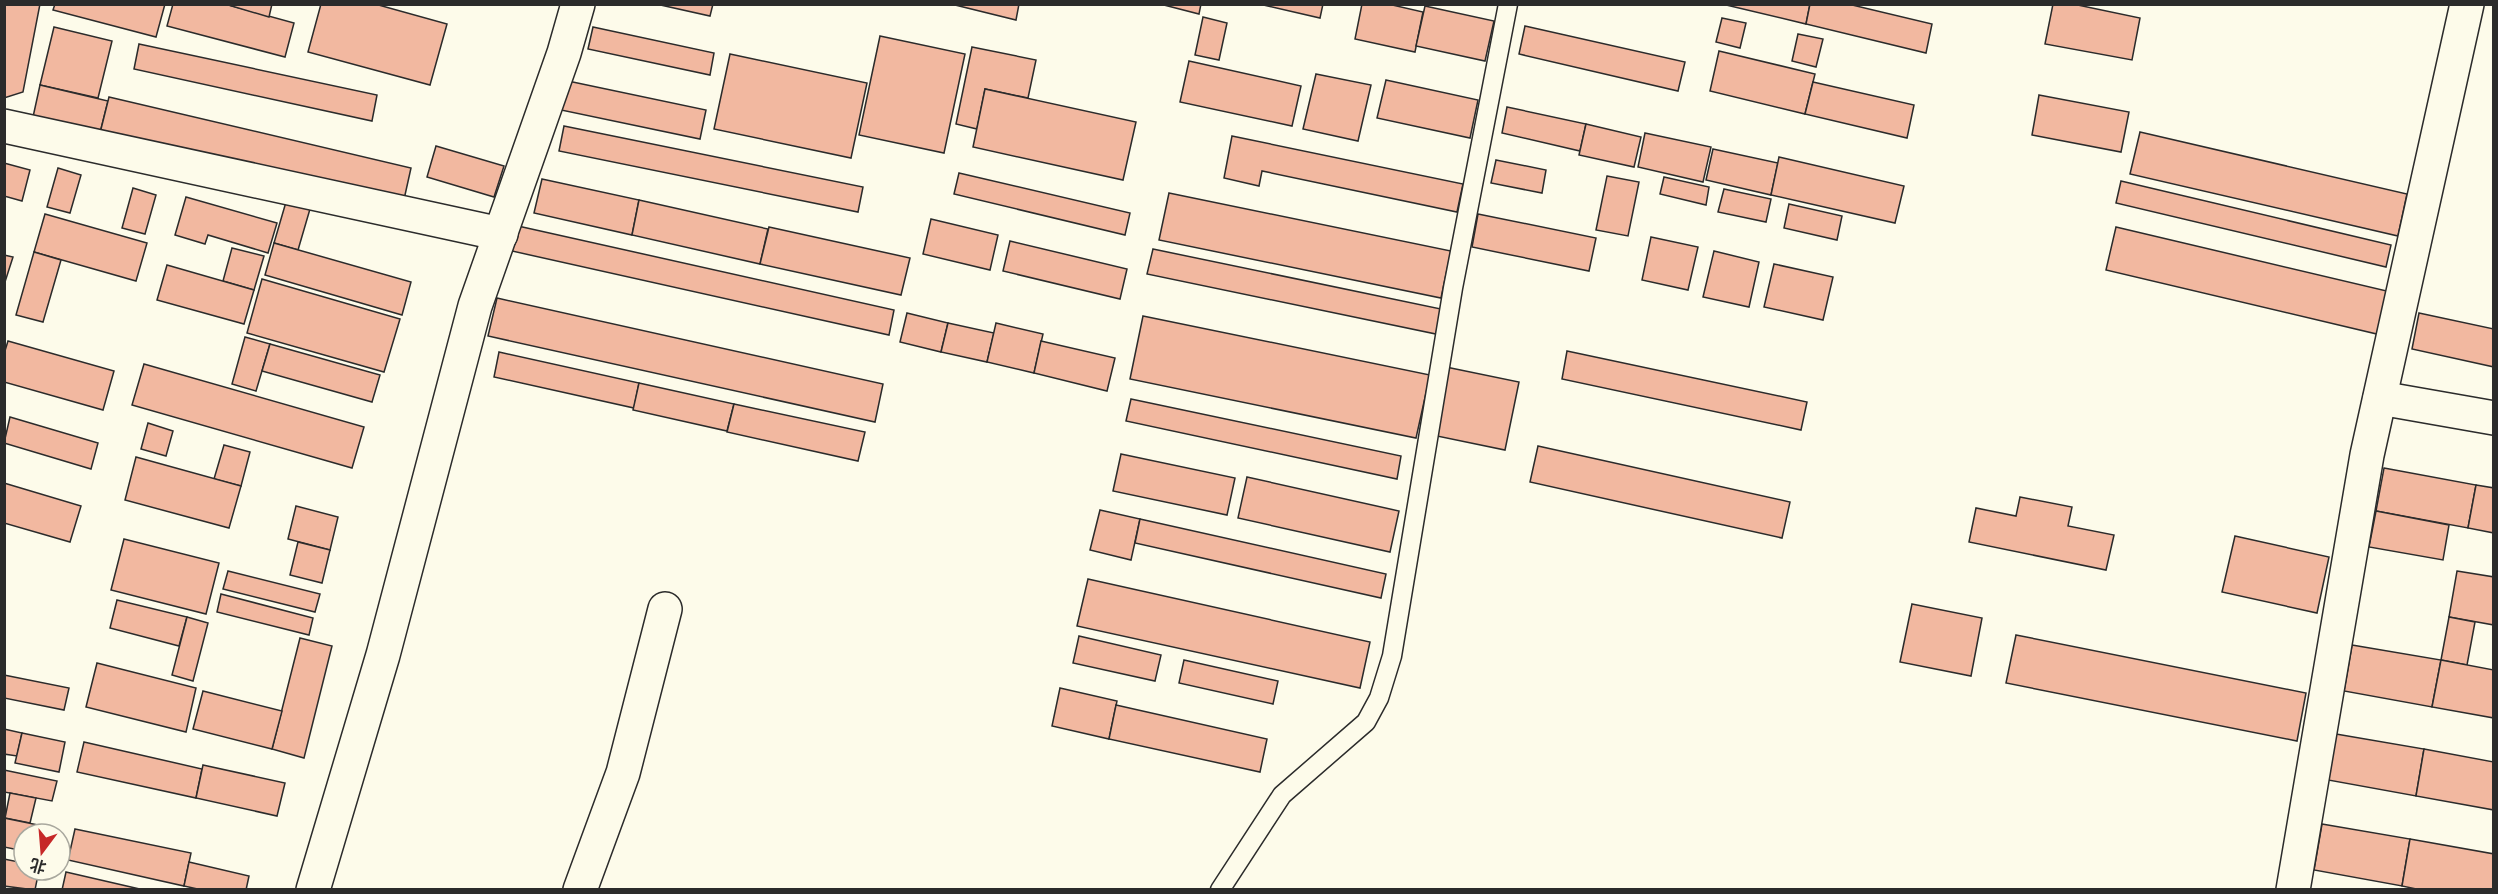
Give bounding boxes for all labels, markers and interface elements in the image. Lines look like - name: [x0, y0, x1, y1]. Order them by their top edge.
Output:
- north arrow: [12, 822, 72, 882]
- text: 北: [27, 854, 49, 881]

